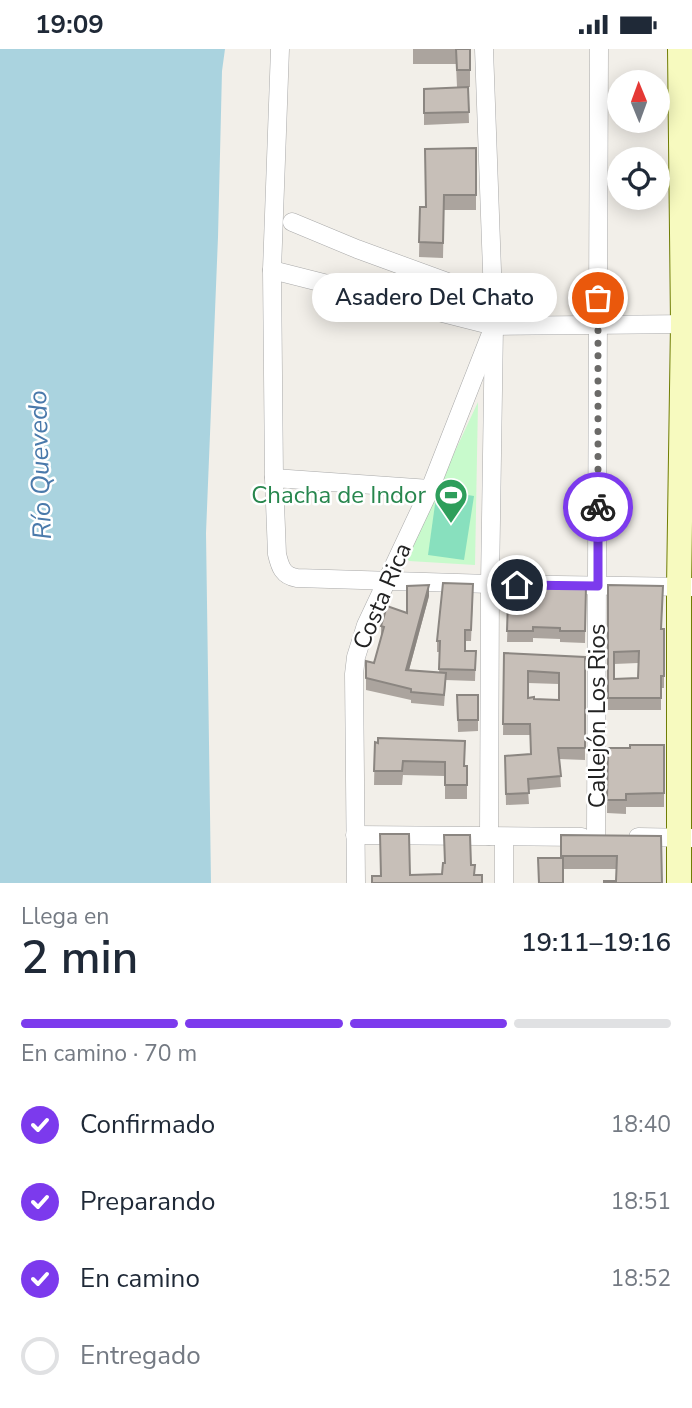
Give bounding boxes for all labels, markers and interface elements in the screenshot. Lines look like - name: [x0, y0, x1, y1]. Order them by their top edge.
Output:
- text: 19:09: [35, 7, 104, 42]
- north arrow: [607, 70, 670, 133]
- map controls: [607, 70, 670, 210]
- button: locate: [607, 147, 670, 210]
- pin: [568, 268, 628, 328]
- callout: Asadero Del Chato: [311, 273, 556, 323]
- icon: bag: [579, 279, 617, 317]
- text: Asadero Del Chato: [335, 282, 534, 313]
- water label: Río Quevedo: [20, 390, 60, 540]
- courier: [563, 472, 633, 542]
- sports icon: Chacha de Indor: [432, 476, 470, 525]
- place label: Chacha de Indor: [251, 479, 426, 511]
- icon: bike: [579, 488, 617, 526]
- street label: Costa Rica: [345, 538, 419, 654]
- pin: [487, 555, 547, 615]
- icon: home: [498, 566, 536, 604]
- street label: Callejón Los Rios: [581, 624, 613, 808]
- text: Llega en: [21, 901, 109, 932]
- text: 19:11–19:16: [521, 925, 671, 960]
- text: 2 min: [21, 926, 138, 989]
- text: En camino · 70 m: [21, 1038, 197, 1069]
- icon: check: [21, 1106, 59, 1144]
- text: Confirmado: [80, 1107, 215, 1142]
- text: 18:40: [611, 1109, 671, 1140]
- icon: check: [21, 1183, 59, 1221]
- text: Preparando: [80, 1184, 215, 1219]
- text: 18:51: [611, 1186, 671, 1217]
- icon: check: [21, 1260, 59, 1298]
- text: En camino: [80, 1261, 200, 1296]
- text: 18:52: [611, 1263, 671, 1294]
- text: Entregado: [80, 1338, 201, 1373]

